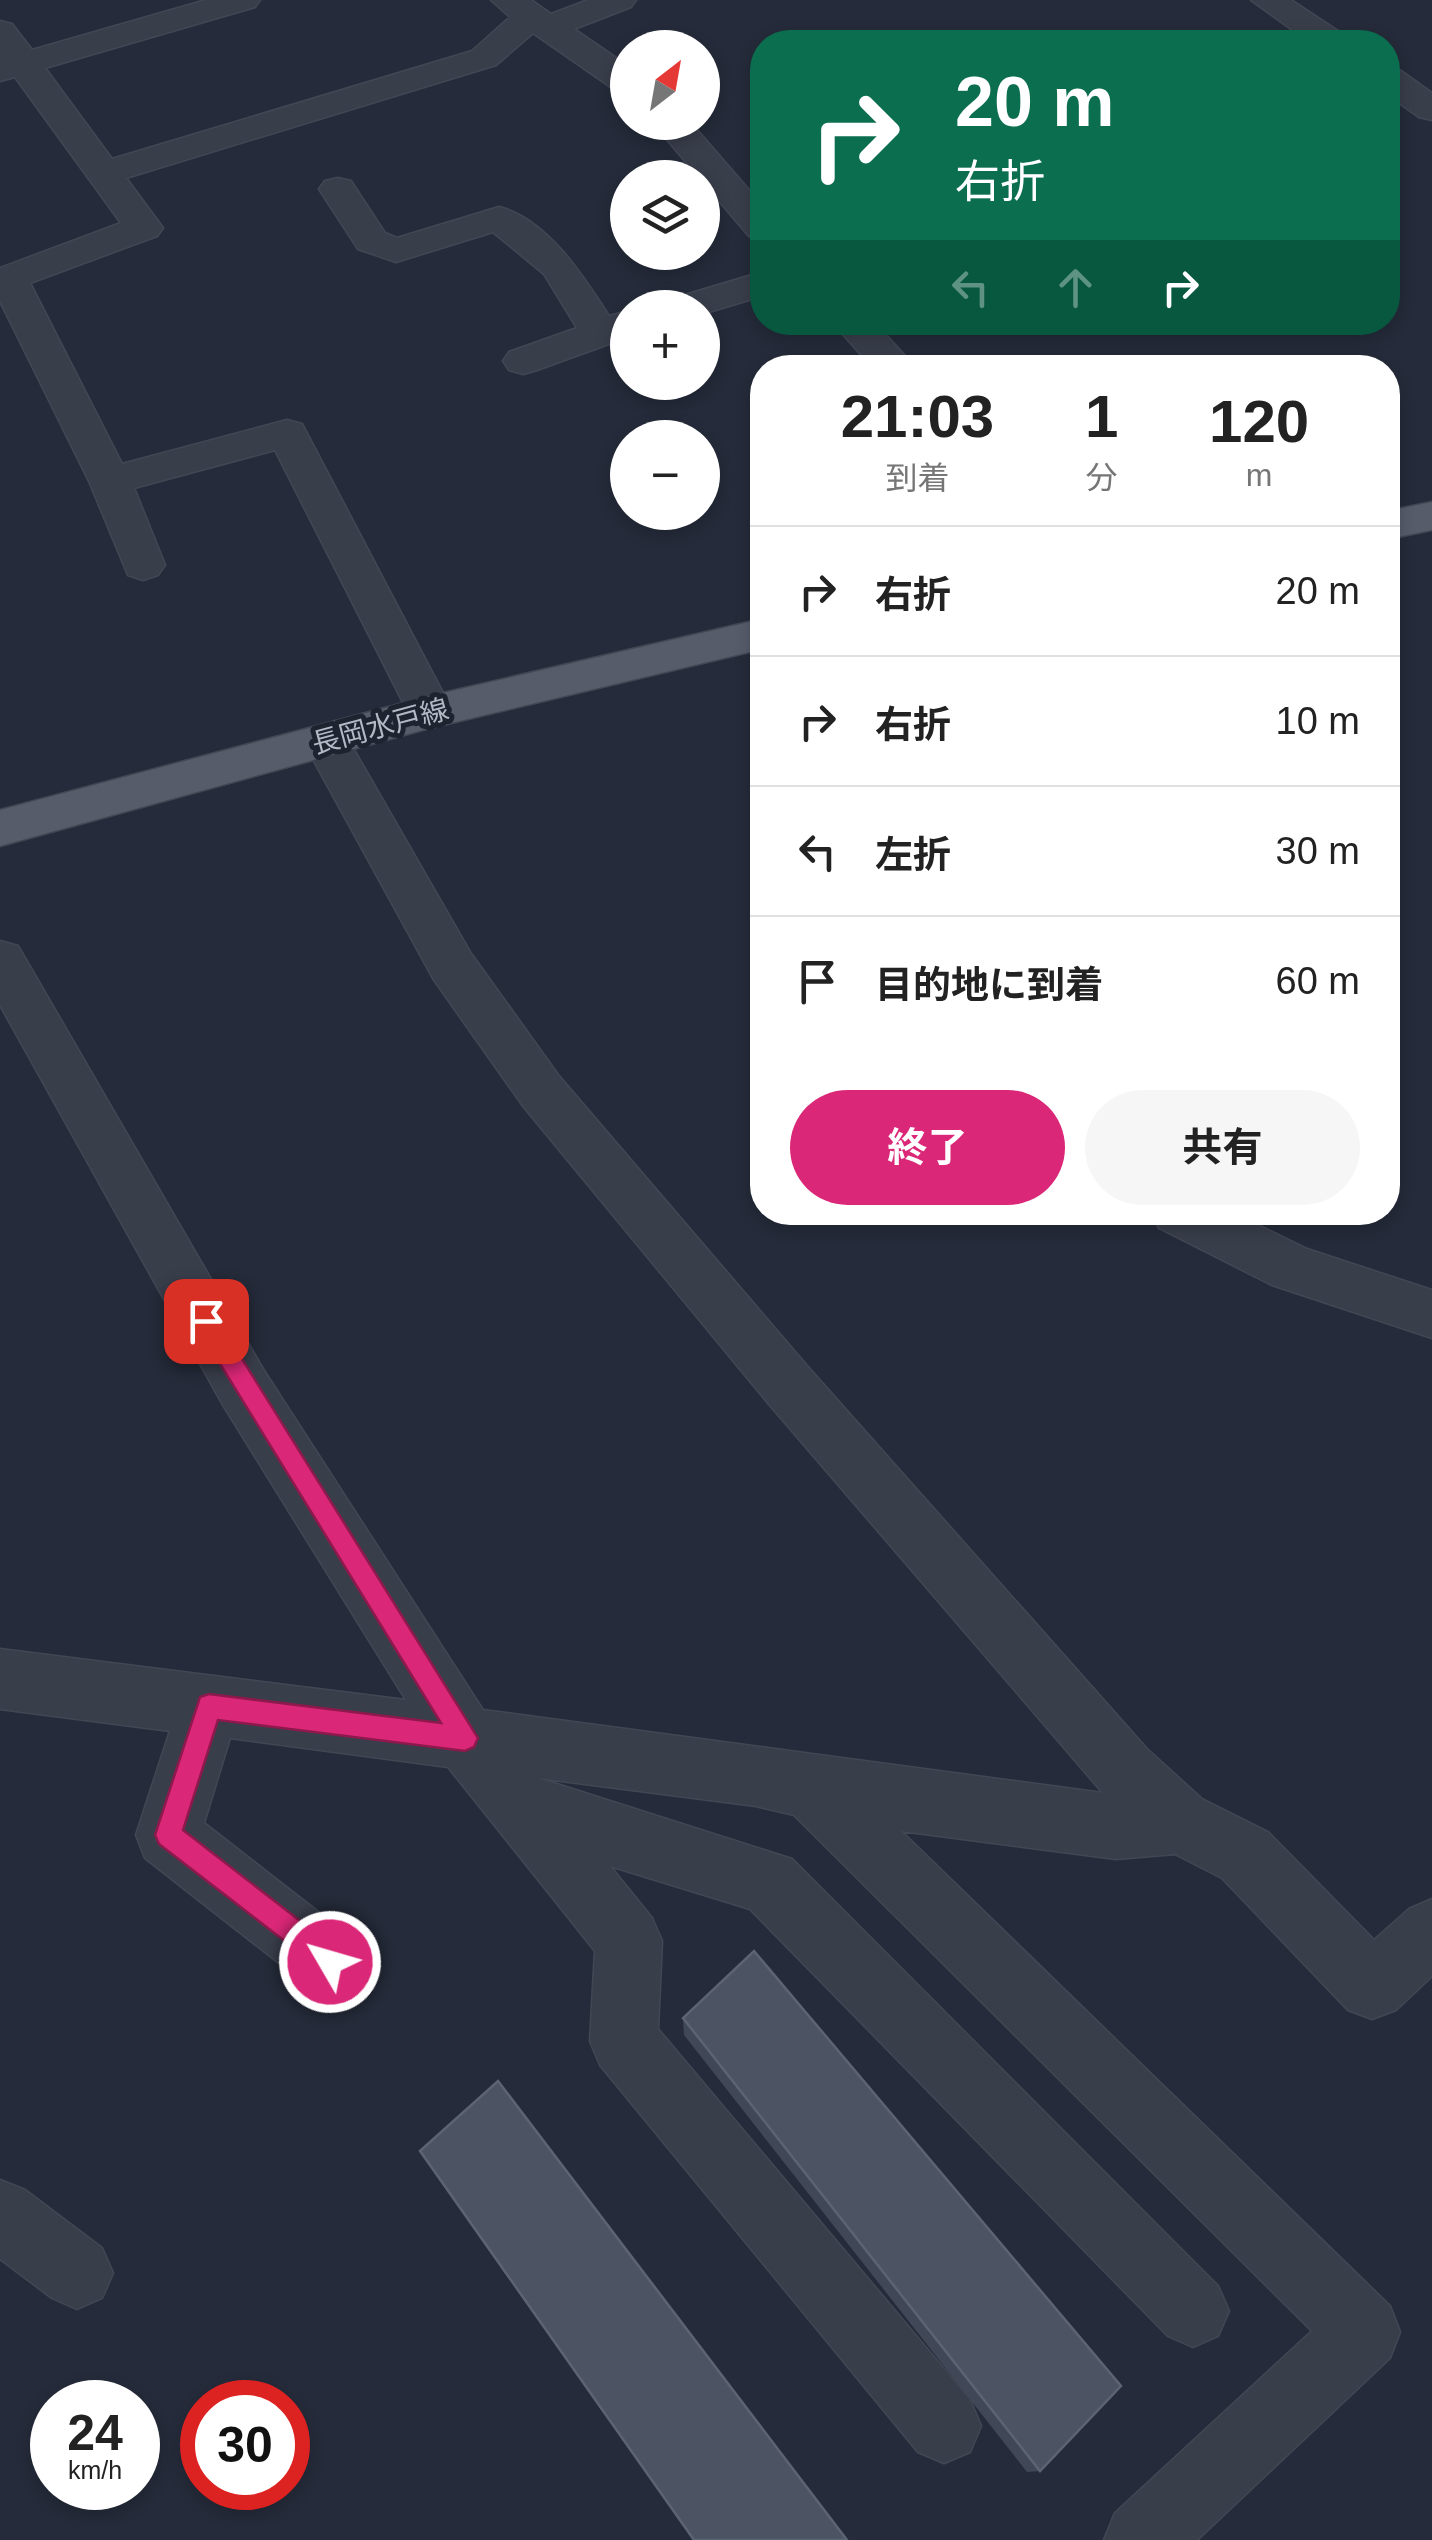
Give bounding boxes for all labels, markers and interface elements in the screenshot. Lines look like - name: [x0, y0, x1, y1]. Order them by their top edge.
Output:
- north arrow: [610, 30, 720, 140]
- map controls: [610, 30, 720, 530]
- text: 20 m: [955, 63, 1115, 141]
- icon: right: [790, 70, 920, 200]
- text: 右折: [955, 156, 1045, 207]
- button: layers: [610, 160, 720, 270]
- icon: left: [943, 260, 998, 315]
- icon: ahead: [1048, 260, 1103, 315]
- icon: right: [1153, 260, 1208, 315]
- button: +: [610, 290, 720, 400]
- text: 21:03: [841, 383, 994, 450]
- text: 1: [1085, 383, 1118, 450]
- text: 120: [1209, 388, 1309, 455]
- button: −: [610, 420, 720, 530]
- text: m: [1246, 457, 1272, 493]
- text: 到着: [885, 460, 949, 496]
- text: 分: [1086, 460, 1118, 496]
- icon: right: [790, 564, 845, 619]
- text: 20 m: [1276, 570, 1360, 612]
- text: 右折: [875, 574, 951, 616]
- street label: 長岡水戸線: [308, 693, 452, 760]
- icon: right: [790, 694, 845, 749]
- text: 10 m: [1276, 700, 1360, 742]
- text: 右折: [875, 704, 951, 746]
- icon: left: [790, 824, 845, 879]
- text: 30 m: [1276, 830, 1360, 872]
- text: 左折: [875, 834, 951, 876]
- icon: arrive: [790, 954, 845, 1009]
- text: 60 m: [1276, 960, 1360, 1002]
- text: 目的地に到着: [875, 964, 1103, 1006]
- button: 終了: [790, 1090, 1065, 1205]
- button: 共有: [1085, 1090, 1360, 1205]
- pin: [164, 1279, 249, 1364]
- icon: arrive: [179, 1294, 234, 1349]
- position arrow: [278, 1910, 382, 2014]
- speed limit sign: 30: [180, 2380, 310, 2510]
- text: 24: [67, 2405, 123, 2461]
- text: km/h: [68, 2456, 122, 2484]

